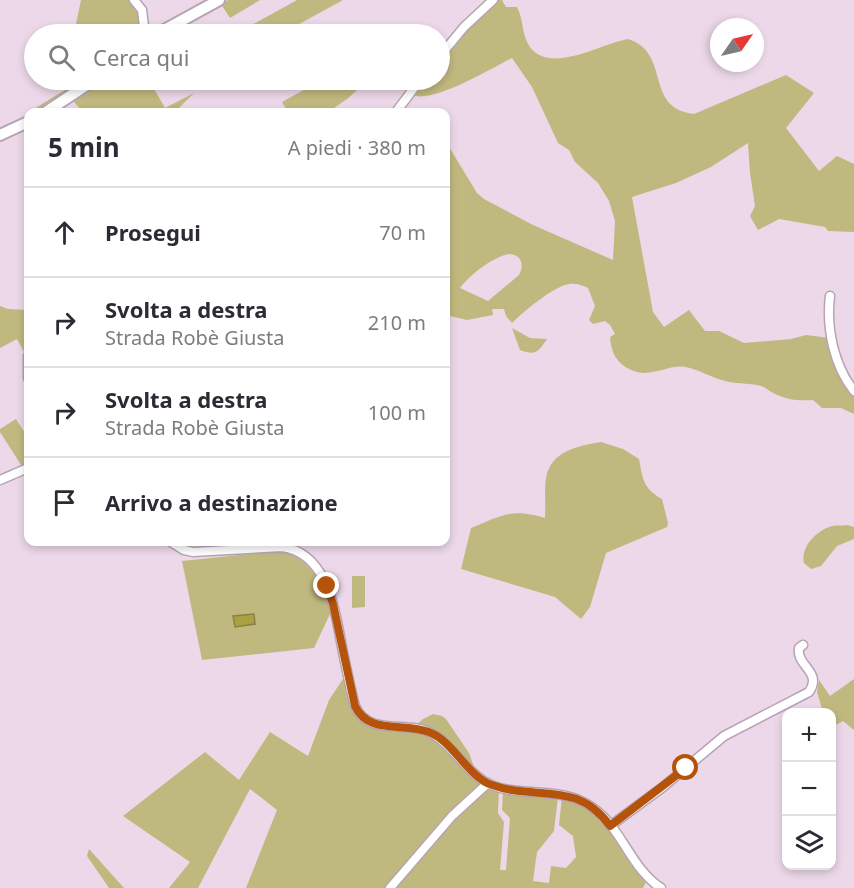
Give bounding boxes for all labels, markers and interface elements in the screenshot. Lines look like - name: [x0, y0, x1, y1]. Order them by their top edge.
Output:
- north arrow: [710, 18, 764, 72]
- search box: [24, 24, 450, 90]
- icon: search: [45, 41, 78, 74]
- text: Cerca qui: [93, 42, 189, 72]
- text: 5 min: [48, 129, 120, 165]
- text: A piedi · 380 m: [288, 134, 426, 161]
- icon: ahead: [48, 216, 81, 249]
- text: Prosegui: [105, 217, 201, 247]
- text: 70 m: [379, 219, 426, 246]
- text: Svolta a destra: [105, 294, 268, 324]
- icon: right: [48, 306, 81, 339]
- text: 210 m: [368, 309, 426, 336]
- text: Strada Robè Giusta: [105, 324, 284, 351]
- text: Svolta a destra: [105, 384, 268, 414]
- icon: right: [48, 396, 81, 429]
- text: 100 m: [368, 399, 426, 426]
- text: Strada Robè Giusta: [105, 414, 284, 441]
- icon: arrive: [48, 486, 81, 519]
- text: Arrivo a destinazione: [105, 487, 338, 517]
- route end: [313, 572, 339, 598]
- map controls: [782, 708, 836, 870]
- button: +: [782, 708, 836, 762]
- route start: [672, 754, 698, 780]
- button: −: [782, 762, 836, 816]
- button: layers: [782, 816, 836, 870]

